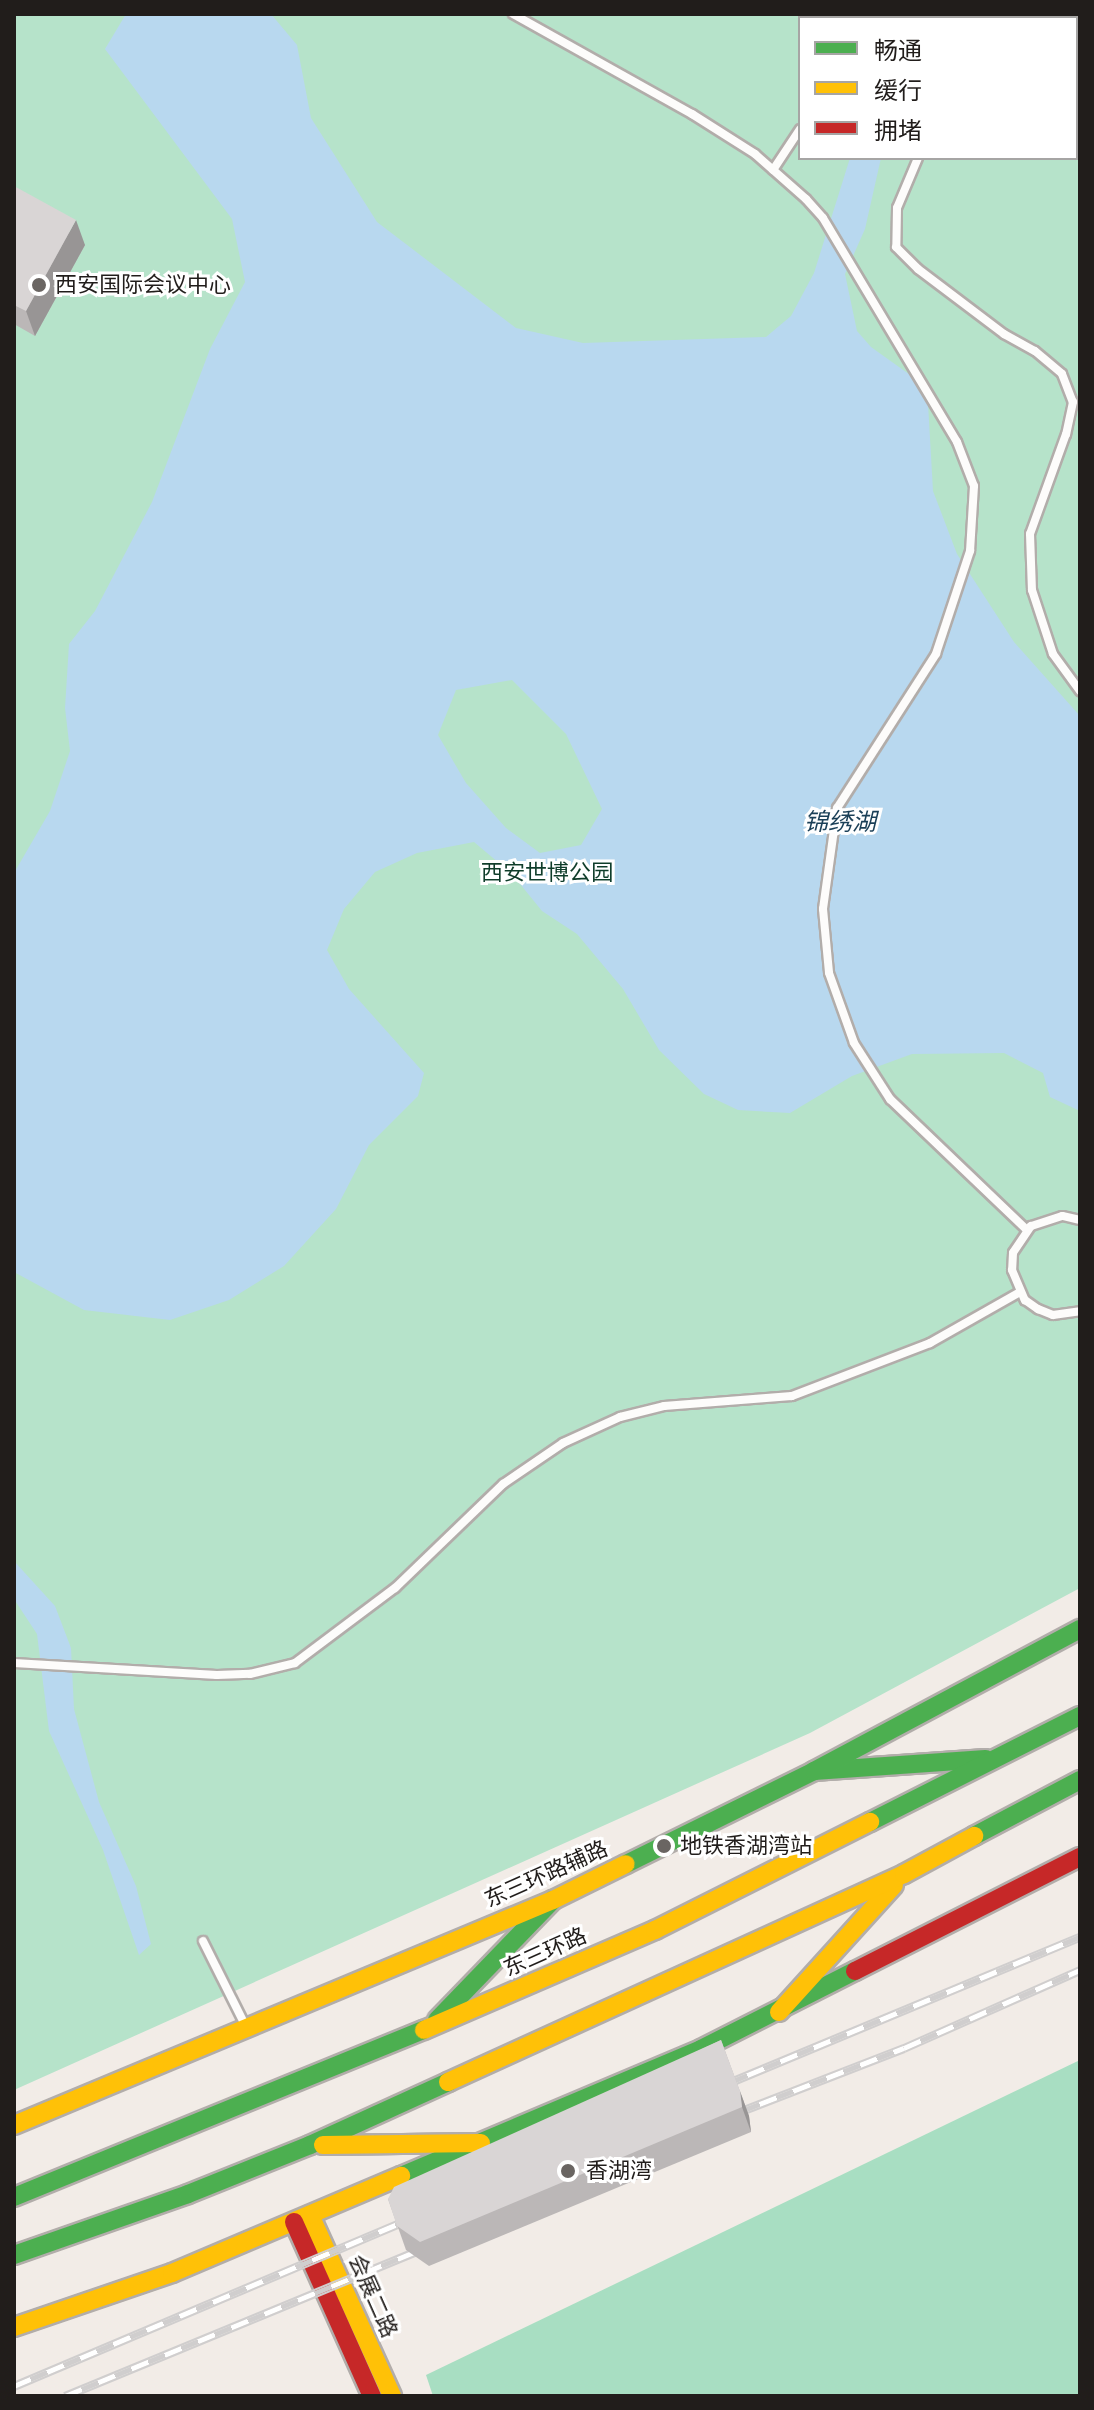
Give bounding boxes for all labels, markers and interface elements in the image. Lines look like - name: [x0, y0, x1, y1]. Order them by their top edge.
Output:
- legend: [798, 16, 1078, 160]
- text: 畅通: [874, 37, 922, 65]
- text: 缓行: [874, 77, 922, 105]
- text: 拥堵: [874, 117, 922, 145]
- place label: 西安国际会议中心: [55, 272, 231, 298]
- marker: 西安国际会议中心: [30, 276, 48, 294]
- water label: 锦绣湖: [804, 809, 876, 837]
- park label: 西安世博公园: [481, 860, 613, 886]
- place label: 地铁香湖湾站: [680, 1833, 812, 1859]
- street label: 东三环路辅路: [480, 1835, 612, 1913]
- marker: 地铁香湖湾站: [655, 1837, 673, 1855]
- street label: 东三环路: [499, 1922, 591, 1982]
- place label: 香湖湾: [586, 2158, 652, 2184]
- marker: 香湖湾: [557, 2160, 579, 2182]
- street label: 会展二路: [343, 2250, 403, 2342]

